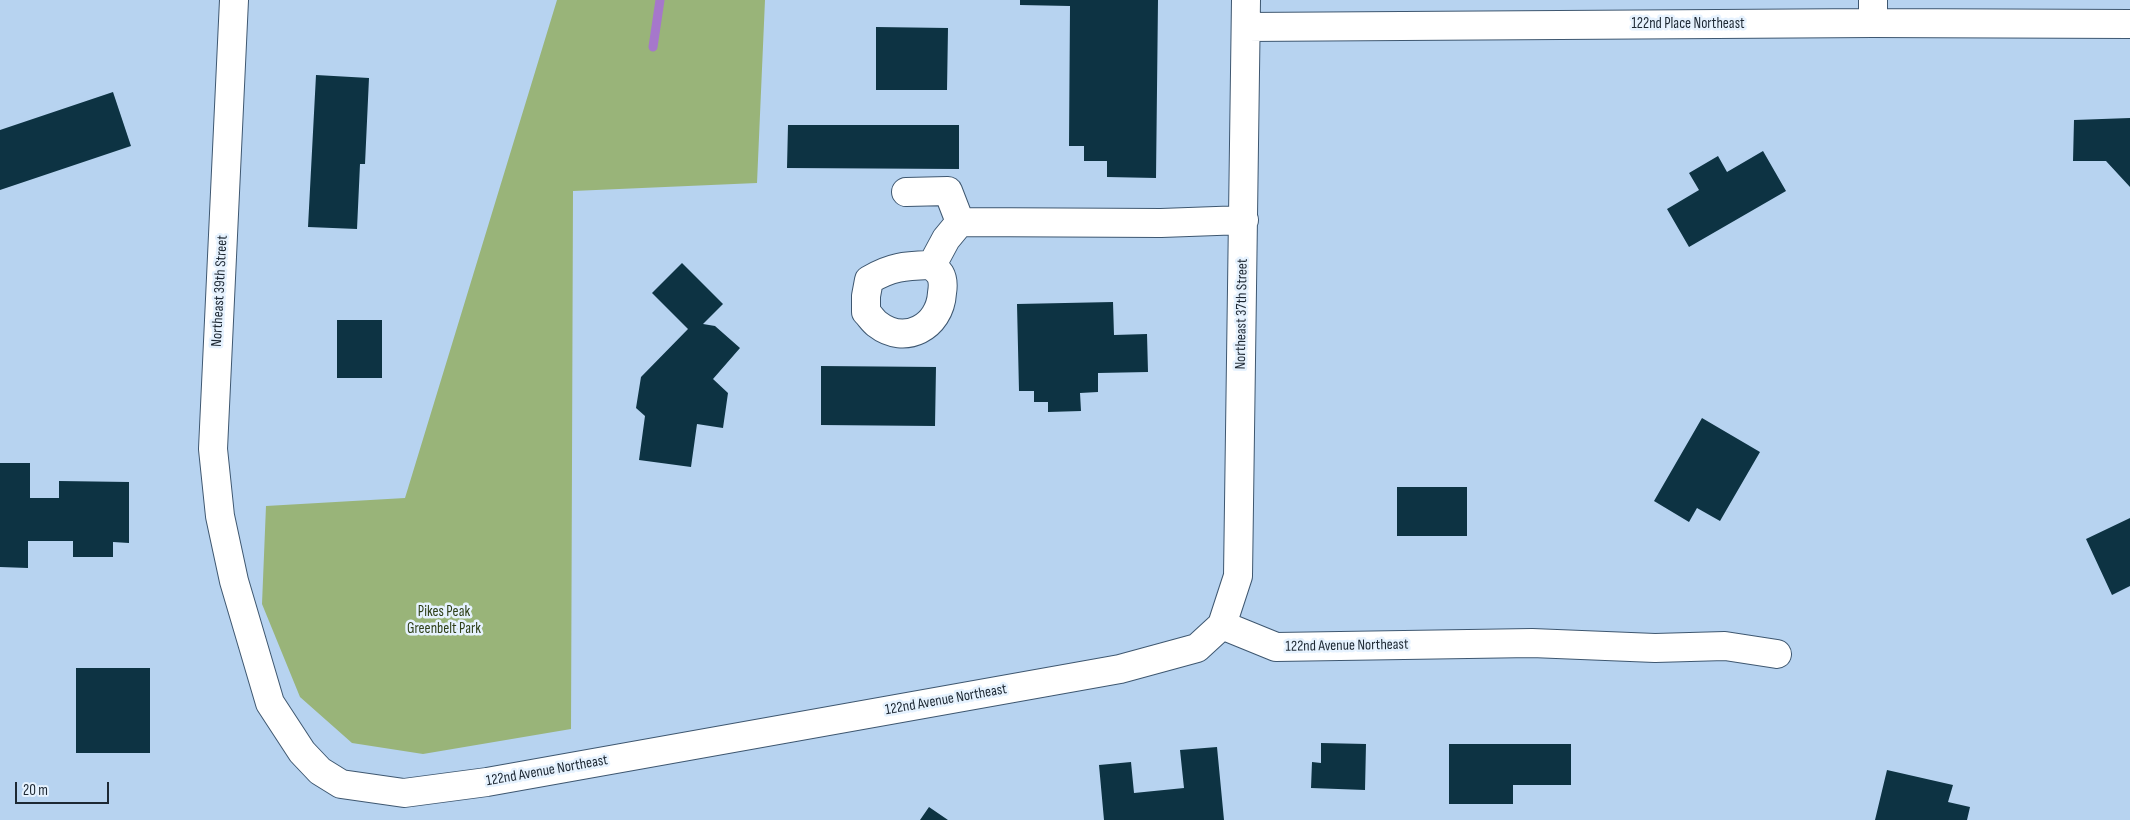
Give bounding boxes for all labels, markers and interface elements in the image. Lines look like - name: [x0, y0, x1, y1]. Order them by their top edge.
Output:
- street label: 122nd Place Northeast: [1631, 15, 1745, 33]
- street label: Northeast 39th Street: [208, 235, 232, 347]
- street label: Northeast 37th Street: [1232, 258, 1252, 370]
- park label: Pikes Peak Greenbelt Park: [407, 603, 481, 638]
- street label: 122nd Avenue Northeast: [1285, 636, 1409, 656]
- street label: 122nd Avenue Northeast: [884, 680, 1008, 720]
- street label: 122nd Avenue Northeast: [485, 751, 609, 791]
- scale bar: [18, 772, 111, 804]
- text: 20 m: [23, 781, 48, 800]

